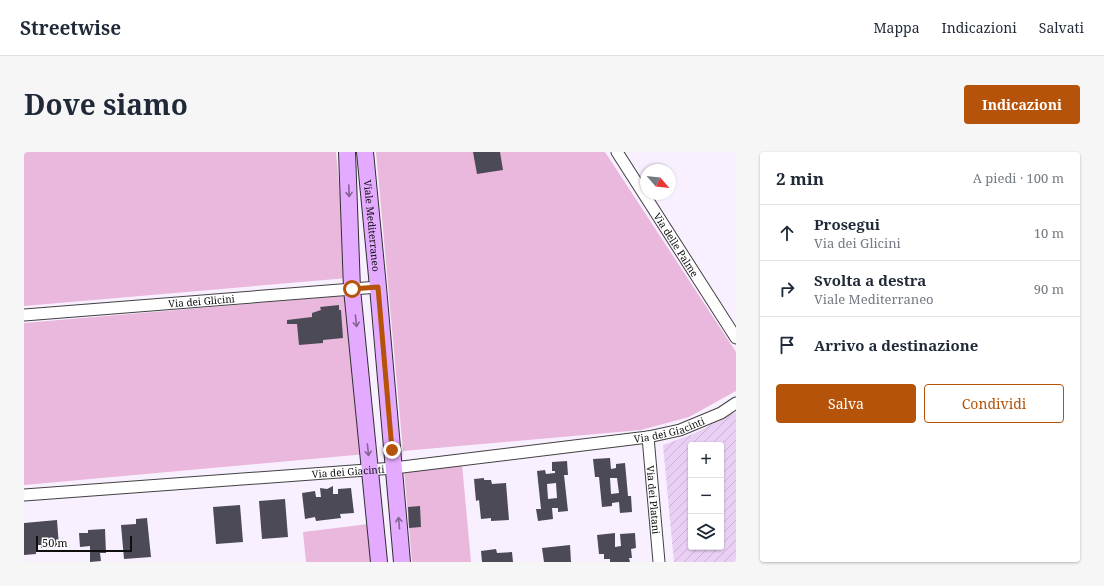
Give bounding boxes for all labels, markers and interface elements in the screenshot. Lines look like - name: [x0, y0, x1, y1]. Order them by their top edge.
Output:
- text: Streetwise: [20, 15, 121, 41]
- text: Mappa: [873, 18, 920, 37]
- text: Indicazioni: [942, 18, 1017, 37]
- text: Salvati: [1039, 18, 1084, 37]
- text: Dove siamo: [24, 85, 188, 123]
- button: Indicazioni: [964, 85, 1080, 124]
- north arrow: [640, 164, 676, 200]
- text: 2 min: [776, 167, 824, 190]
- text: A piedi · 100 m: [973, 169, 1064, 187]
- street label: Viale Mediterraneo: [361, 179, 383, 272]
- one-way arrow: [345, 184, 353, 197]
- street label: Via delle Palme: [651, 210, 702, 279]
- text: Prosegui: [814, 214, 880, 234]
- icon: ahead: [776, 222, 798, 244]
- text: 10 m: [1034, 224, 1064, 242]
- text: Via dei Glicini: [814, 234, 901, 252]
- text: Svolta a destra: [814, 270, 926, 290]
- icon: right: [776, 278, 798, 300]
- route start: [343, 280, 361, 298]
- text: 90 m: [1034, 280, 1064, 298]
- text: Viale Mediterraneo: [814, 290, 934, 308]
- street label: Via dei Glicini: [168, 291, 236, 311]
- one-way arrow: [352, 314, 359, 327]
- icon: arrive: [776, 334, 798, 356]
- text: Arrivo a destinazione: [814, 335, 978, 355]
- button: Salva: [776, 384, 916, 423]
- button: Condividi: [924, 384, 1064, 423]
- street label: Via dei Giacinti: [633, 413, 707, 446]
- route end: [383, 441, 401, 459]
- map controls: [688, 442, 724, 550]
- button: +: [688, 442, 724, 478]
- one-way arrow: [364, 443, 372, 456]
- street label: Via dei Giacinti: [311, 462, 386, 481]
- street label: Via dei Platani: [644, 465, 664, 536]
- button: −: [688, 478, 724, 514]
- button: layers: [688, 514, 724, 550]
- one-way arrow: [395, 517, 402, 530]
- scale bar: [36, 534, 132, 553]
- text: 50 m: [42, 535, 68, 550]

